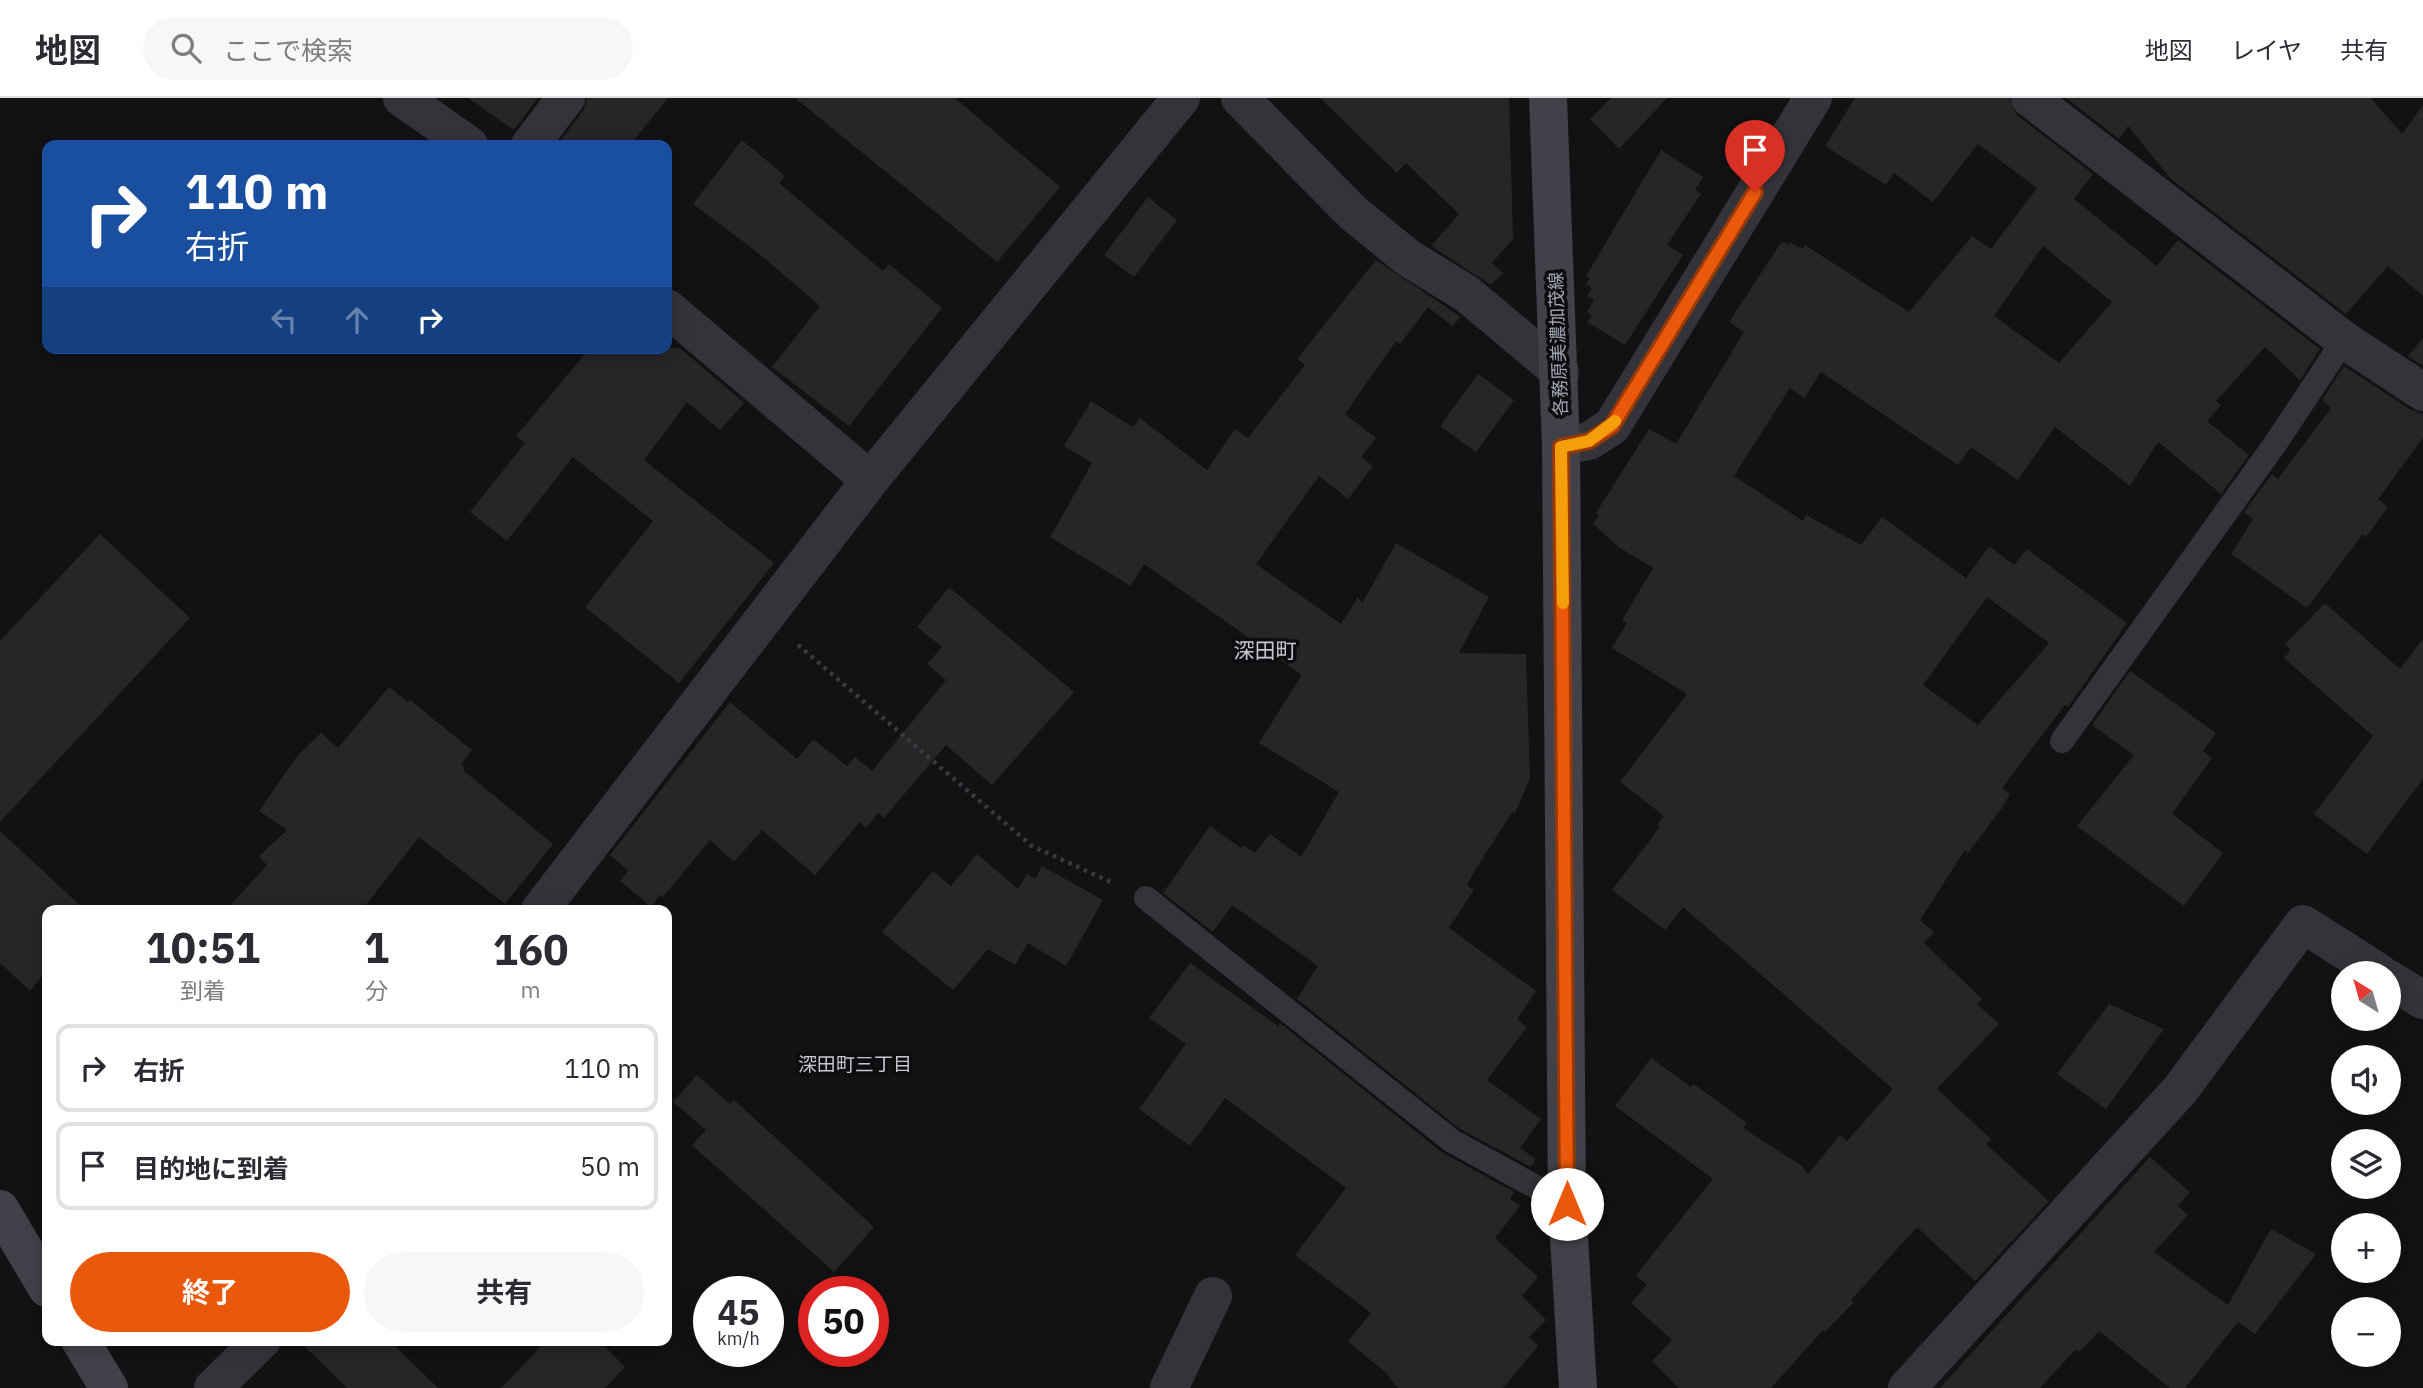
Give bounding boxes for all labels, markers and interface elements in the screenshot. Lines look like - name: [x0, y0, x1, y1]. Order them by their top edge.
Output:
- search box: [143, 17, 633, 80]
- text: 地図: [35, 28, 101, 71]
- icon: search: [167, 29, 205, 67]
- text: ここで検索: [223, 33, 353, 67]
- text: 地図: [2145, 34, 2193, 66]
- text: レイヤ: [2231, 34, 2302, 66]
- text: 共有: [2340, 34, 2388, 66]
- pin: [1725, 120, 1785, 192]
- icon: arrive: [1736, 131, 1774, 169]
- text: 110 m: [185, 159, 329, 222]
- icon: right: [70, 168, 161, 259]
- text: 右折: [185, 225, 249, 267]
- street label: 各務原美濃加茂線: [1544, 272, 1572, 416]
- icon: left: [265, 301, 303, 339]
- icon: ahead: [338, 301, 376, 339]
- icon: right: [411, 301, 449, 339]
- district label: 深田町: [1234, 636, 1297, 664]
- text: 10:51: [146, 920, 260, 975]
- text: 1: [364, 920, 389, 975]
- text: 160: [493, 922, 568, 977]
- north arrow: [2331, 961, 2401, 1031]
- map controls: [2331, 961, 2401, 1367]
- text: m: [521, 974, 541, 1004]
- text: 到着: [180, 975, 226, 1005]
- text: 分: [365, 975, 388, 1005]
- button: sound: [2331, 1045, 2401, 1115]
- icon: right: [74, 1049, 112, 1087]
- text: 110 m: [564, 1051, 640, 1085]
- district label: 深田町三丁目: [798, 1052, 912, 1076]
- text: 右折: [133, 1053, 185, 1087]
- button: layers: [2331, 1129, 2401, 1199]
- icon: arrive: [74, 1147, 112, 1185]
- text: 50 m: [580, 1149, 640, 1183]
- text: 目的地に到着: [133, 1151, 289, 1185]
- position arrow: [1530, 1167, 1604, 1241]
- button: +: [2331, 1213, 2401, 1283]
- button: 終了: [70, 1252, 350, 1332]
- button: 共有: [364, 1252, 644, 1332]
- speed limit sign: 50: [798, 1276, 889, 1367]
- text: 45: [717, 1289, 760, 1335]
- button: −: [2331, 1297, 2401, 1367]
- text: km/h: [717, 1327, 760, 1350]

